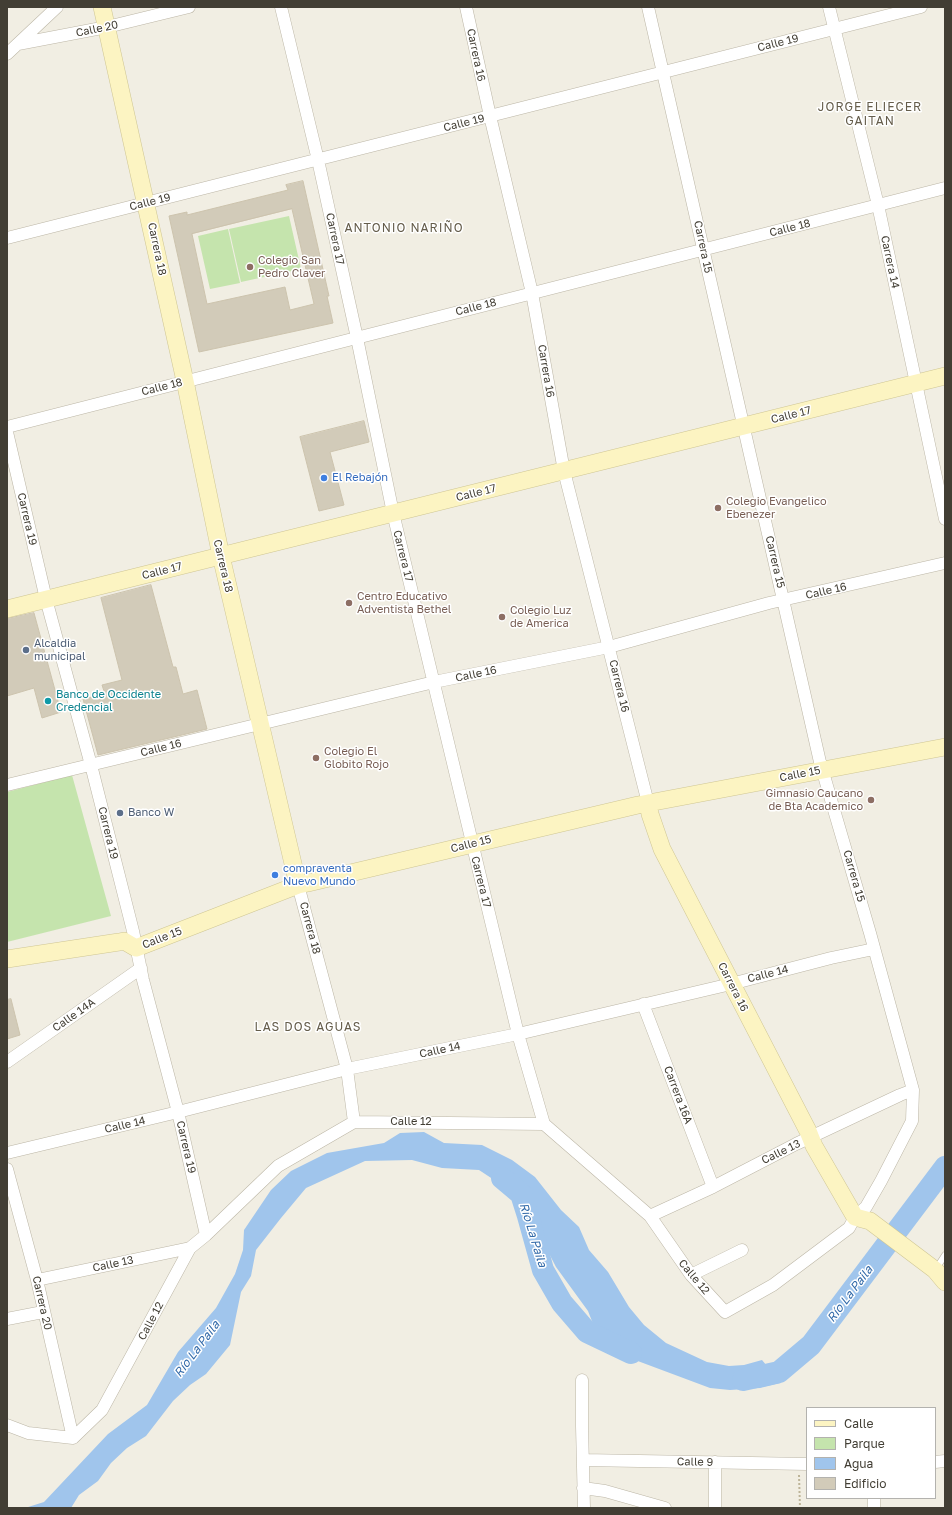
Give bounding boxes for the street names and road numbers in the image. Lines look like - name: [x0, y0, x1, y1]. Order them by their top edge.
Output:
- street label: Calle 20: [75, 18, 119, 40]
- street label: Carrera 16: [464, 27, 488, 83]
- street label: Calle 19: [756, 32, 800, 54]
- street label: Calle 19: [442, 112, 486, 134]
- street label: Calle 19: [128, 191, 172, 213]
- street label: Carrera 17: [323, 212, 347, 266]
- street label: Calle 18: [768, 217, 812, 239]
- street label: Carrera 15: [691, 220, 715, 274]
- street label: Carrera 18: [145, 221, 169, 277]
- street label: Carrera 14: [878, 234, 902, 290]
- street label: Calle 18: [454, 296, 498, 318]
- street label: Carrera 16: [535, 343, 557, 399]
- street label: Calle 18: [140, 376, 184, 398]
- street label: Calle 17: [770, 404, 812, 426]
- street label: Calle 17: [455, 482, 497, 504]
- street label: Carrera 19: [15, 491, 39, 547]
- street label: Carrera 17: [390, 529, 416, 583]
- street label: Carrera 15: [763, 534, 787, 590]
- street label: Carrera 18: [211, 538, 235, 594]
- street label: Calle 17: [141, 560, 183, 582]
- street label: Calle 16: [804, 580, 848, 602]
- street label: Carrera 16: [606, 658, 632, 714]
- street label: Calle 16: [454, 663, 498, 685]
- street label: Calle 16: [139, 737, 183, 759]
- street label: Calle 15: [778, 764, 822, 784]
- street label: Carrera 19: [95, 805, 121, 861]
- street label: Calle 15: [449, 833, 493, 855]
- street label: Carrera 15: [840, 849, 868, 903]
- street label: Carrera 17: [468, 855, 494, 909]
- street label: Carrera 18: [297, 900, 323, 956]
- street label: Calle 15: [140, 924, 184, 952]
- street label: Carrera 16: [715, 960, 751, 1014]
- street label: Calle 14: [746, 963, 790, 985]
- street label: Calle 14A: [50, 995, 98, 1035]
- street label: Calle 14: [418, 1039, 462, 1061]
- street label: Carrera 16A: [661, 1064, 695, 1126]
- street label: Calle 14: [103, 1114, 147, 1136]
- street label: Calle 12: [390, 1115, 432, 1129]
- street label: Carrera 19: [174, 1119, 198, 1175]
- street label: Calle 13: [759, 1137, 803, 1167]
- street label: Calle 13: [91, 1253, 135, 1275]
- street label: Calle 12: [676, 1257, 712, 1297]
- street label: Carrera 20: [29, 1275, 55, 1331]
- street label: Calle 12: [135, 1300, 167, 1342]
- street label: Calle 9: [677, 1455, 713, 1469]

